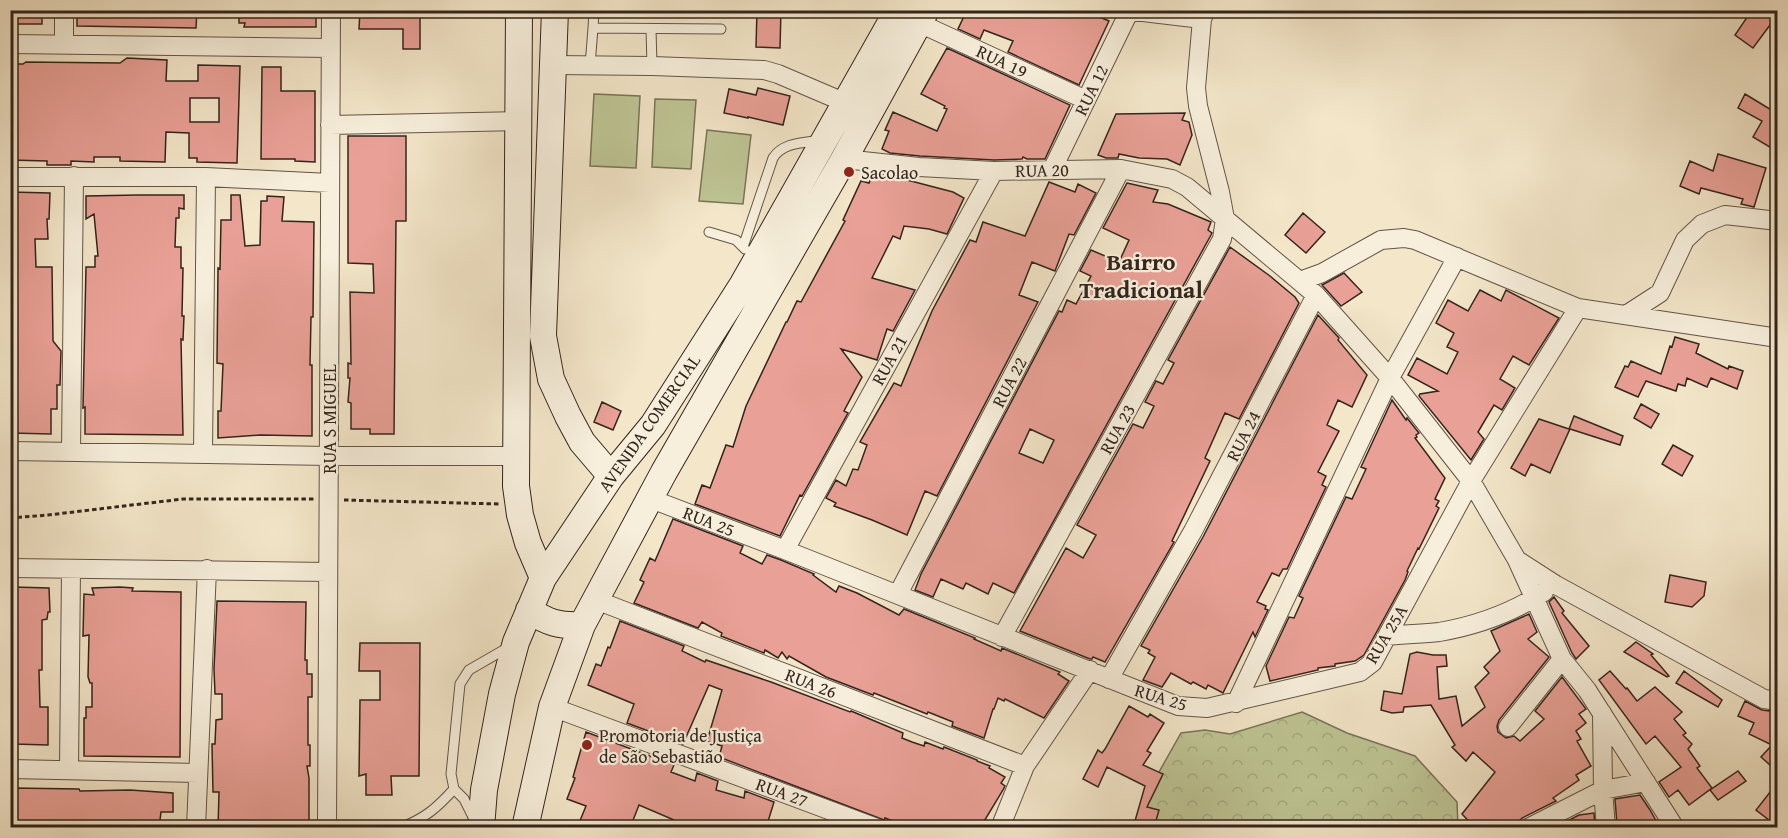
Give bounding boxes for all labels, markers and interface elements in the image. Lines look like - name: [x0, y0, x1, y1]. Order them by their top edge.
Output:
- street label: RUA 19: [972, 37, 1032, 85]
- street label: RUA 12: [1067, 60, 1115, 120]
- street label: RUA 20: [1015, 156, 1069, 184]
- place label: Sacolao: [861, 159, 918, 186]
- marker: Sacolao: [842, 165, 856, 179]
- district label: Bairro Tradicional: [1079, 244, 1203, 307]
- street label: RUA 21: [864, 330, 914, 390]
- street label: AVENIDA COMERCIAL: [591, 348, 707, 497]
- street label: RUA 22: [985, 352, 1033, 412]
- street label: RUA S MIGUEL: [316, 364, 343, 474]
- street label: RUA 23: [1092, 399, 1142, 459]
- street label: RUA 24: [1219, 406, 1267, 466]
- street label: RUA 25: [679, 499, 739, 543]
- street label: RUA 25A: [1358, 599, 1414, 669]
- street label: RUA 26: [781, 661, 841, 705]
- street label: RUA 25: [1131, 676, 1191, 718]
- place label: Promotoria de Justiça de São Sebastião: [599, 722, 762, 770]
- marker: Promotoria de Justiça de São Sebastião: [580, 738, 594, 752]
- street label: RUA 27: [752, 770, 812, 814]

